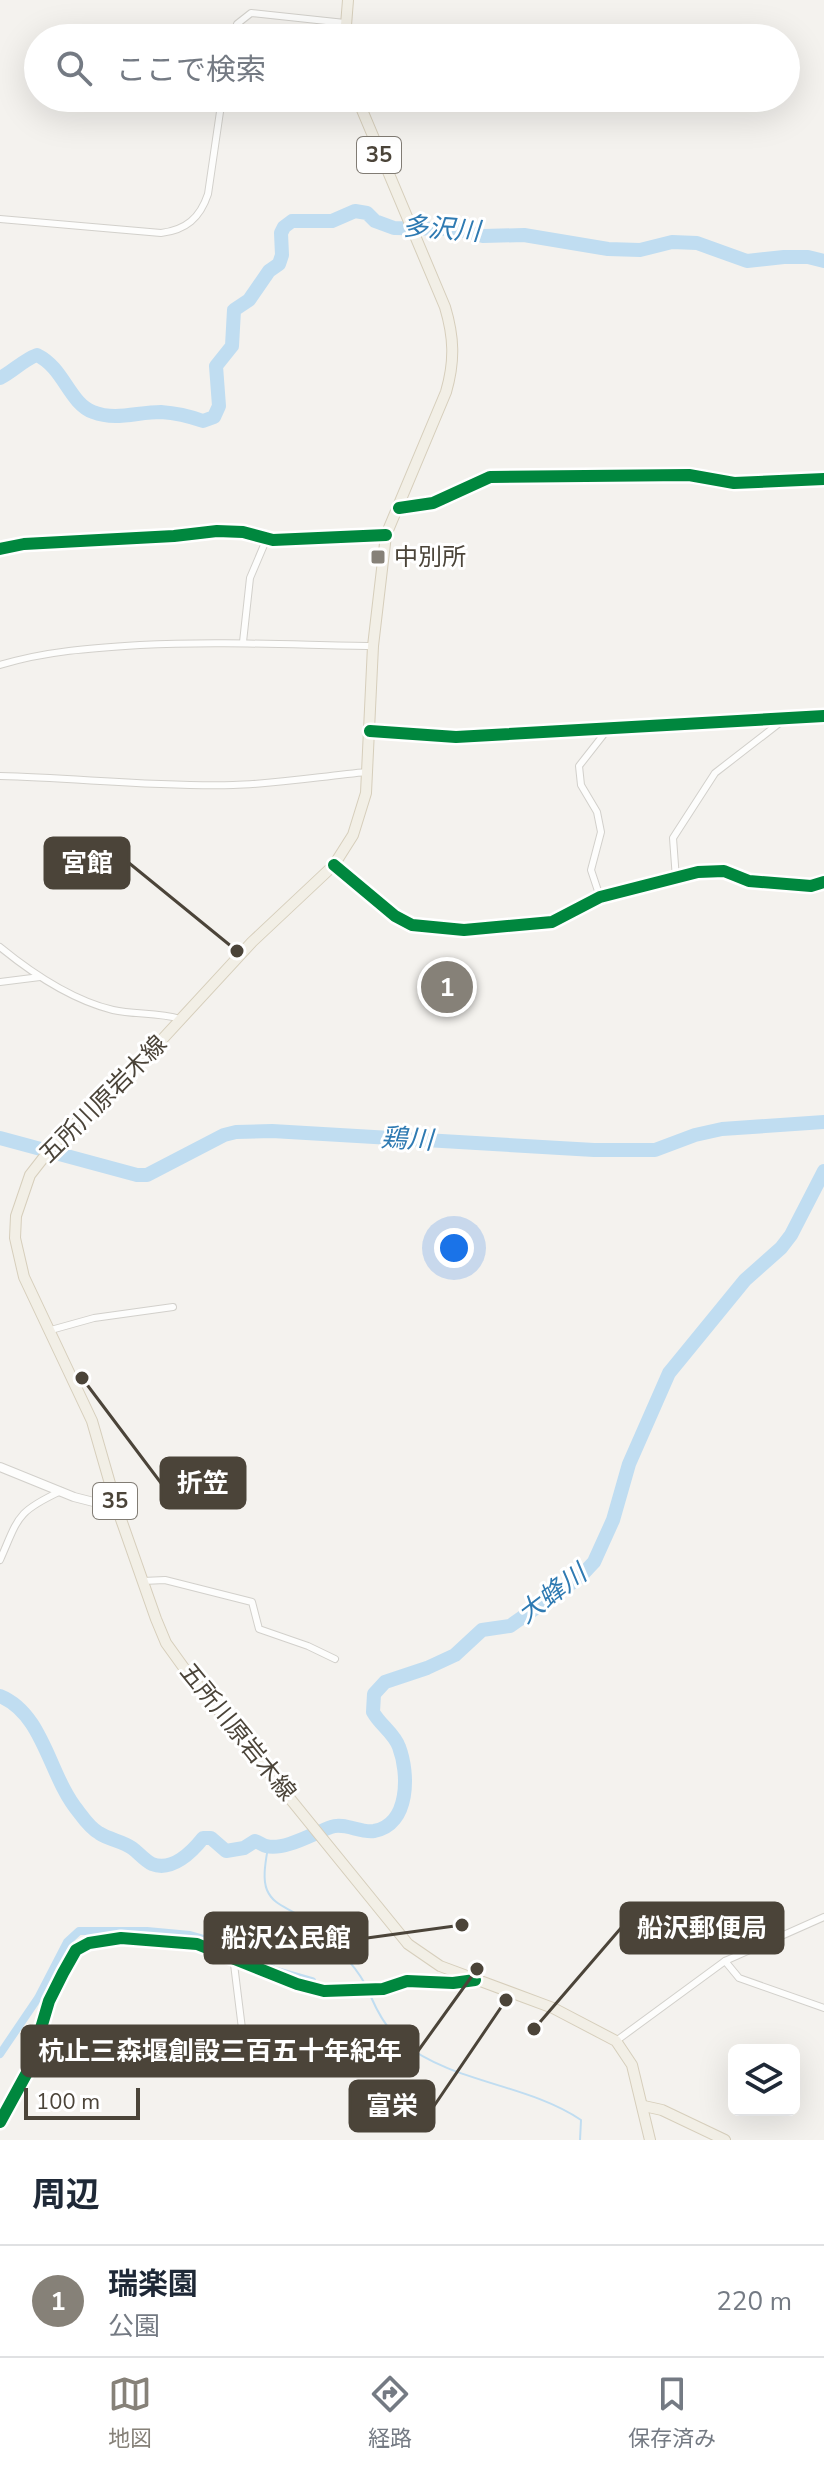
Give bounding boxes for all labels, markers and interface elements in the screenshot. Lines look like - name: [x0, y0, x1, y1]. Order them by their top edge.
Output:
- search box: [24, 24, 800, 112]
- icon: search: [52, 46, 96, 90]
- text: ここで検索: [116, 50, 266, 91]
- road number: 35: [357, 137, 401, 173]
- water label: 多沢川: [401, 209, 484, 249]
- place label: 中別所: [394, 541, 466, 573]
- marker: 中別所: [369, 548, 387, 566]
- callout: 宮館: [45, 838, 129, 888]
- text: 宮館: [61, 846, 113, 881]
- pin: 1: [421, 957, 473, 1017]
- street label: 五所川原岩木線: [32, 1028, 174, 1170]
- water label: 鶏川: [380, 1120, 437, 1158]
- your location: [434, 1228, 474, 1268]
- callout: 折笠: [161, 1458, 245, 1508]
- text: 折笠: [177, 1466, 229, 1501]
- road number: 35: [93, 1483, 137, 1519]
- water label: 大蜂川: [510, 1555, 596, 1631]
- street label: 五所川原岩木線: [173, 1657, 303, 1807]
- callout: 船沢郵便局: [621, 1903, 783, 1953]
- text: 船沢郵便局: [637, 1911, 767, 1946]
- callout: 船沢公民館: [205, 1913, 367, 1963]
- text: 船沢公民館: [221, 1921, 351, 1956]
- callout: 杭止三森堰創設三百五十年紀年: [22, 2026, 418, 2076]
- text: 杭止三森堰創設三百五十年紀年: [38, 2034, 402, 2069]
- map controls: [728, 2044, 800, 2116]
- button: layers: [728, 2044, 800, 2116]
- callout: 富栄: [350, 2081, 434, 2131]
- scale bar: [24, 2084, 140, 2120]
- text: 100 m: [36, 2087, 100, 2117]
- text: 富栄: [366, 2089, 418, 2124]
- text: 周辺: [32, 2172, 100, 2218]
- text: 瑞楽園: [108, 2264, 198, 2305]
- text: 1: [50, 2284, 66, 2319]
- text: 220 m: [716, 2284, 792, 2319]
- text: 公園: [108, 2309, 160, 2344]
- tab: 地図: [108, 2372, 152, 2454]
- tab: 経路: [368, 2372, 412, 2454]
- tab: 保存済み: [628, 2372, 716, 2454]

